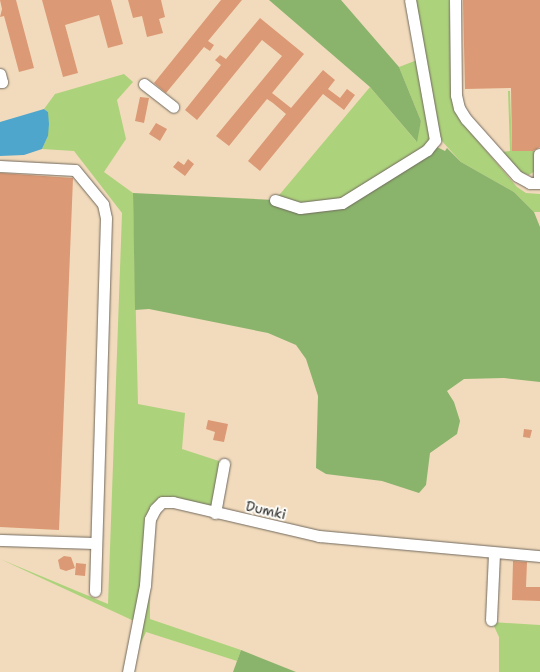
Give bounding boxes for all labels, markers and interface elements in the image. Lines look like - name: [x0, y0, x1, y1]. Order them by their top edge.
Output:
- street label: Dumki: [244, 497, 288, 523]

